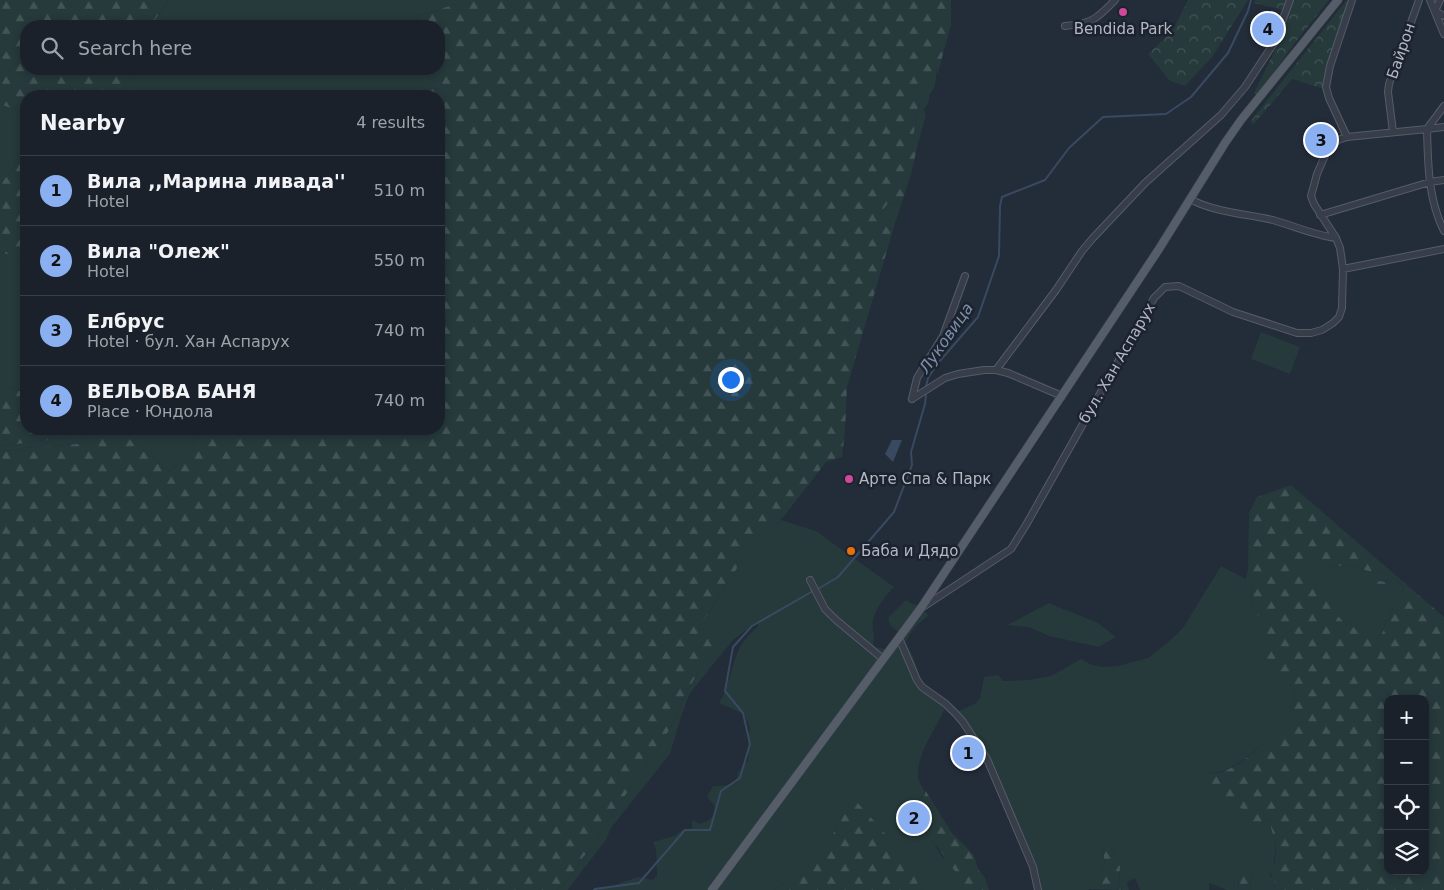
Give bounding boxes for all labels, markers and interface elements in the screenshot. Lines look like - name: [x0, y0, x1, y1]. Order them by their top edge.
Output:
- marker: Bendida Park: [1117, 6, 1129, 18]
- pin: 4: [1252, 10, 1284, 48]
- search box: [20, 20, 445, 75]
- place label: Bendida Park: [1074, 20, 1173, 38]
- street label: Байрон: [1383, 21, 1419, 81]
- icon: search: [38, 34, 66, 62]
- text: Search here: [78, 37, 192, 59]
- text: Nearby: [40, 111, 125, 135]
- text: 4 results: [356, 113, 425, 132]
- pin: 3: [1305, 121, 1337, 159]
- text: Вила ,,Марина ливада'': [87, 170, 346, 192]
- text: 1: [50, 181, 62, 200]
- text: 510 m: [374, 181, 425, 200]
- text: Hotel: [87, 192, 129, 211]
- text: Вила "Олеж": [87, 240, 230, 262]
- text: 2: [50, 251, 62, 270]
- text: 550 m: [374, 251, 425, 270]
- text: Hotel: [87, 262, 129, 281]
- water label: Луковица: [914, 299, 977, 378]
- street label: бул. Хан Аспарух: [1075, 299, 1159, 426]
- text: Елбрус: [87, 310, 164, 332]
- text: 3: [50, 321, 62, 340]
- text: 740 m: [374, 321, 425, 340]
- text: Hotel · бул. Хан Аспарух: [87, 332, 290, 351]
- your location: [718, 367, 744, 393]
- text: ВЕЛЬОВА БАНЯ: [87, 380, 256, 402]
- text: 4: [50, 391, 62, 410]
- text: 740 m: [374, 391, 425, 410]
- text: Place · Юндола: [87, 402, 213, 421]
- place label: Арте Спа & Парк: [859, 470, 991, 488]
- marker: Арте Спа & Парк: [843, 473, 855, 485]
- place label: Баба и Дядо: [861, 542, 959, 560]
- marker: Баба и Дядо: [845, 545, 857, 557]
- map controls: [1384, 695, 1429, 875]
- button: +: [1384, 695, 1429, 740]
- pin: 1: [952, 734, 984, 772]
- button: −: [1384, 740, 1429, 785]
- button: locate: [1384, 785, 1429, 830]
- pin: 2: [898, 799, 930, 837]
- button: layers: [1384, 830, 1429, 875]

